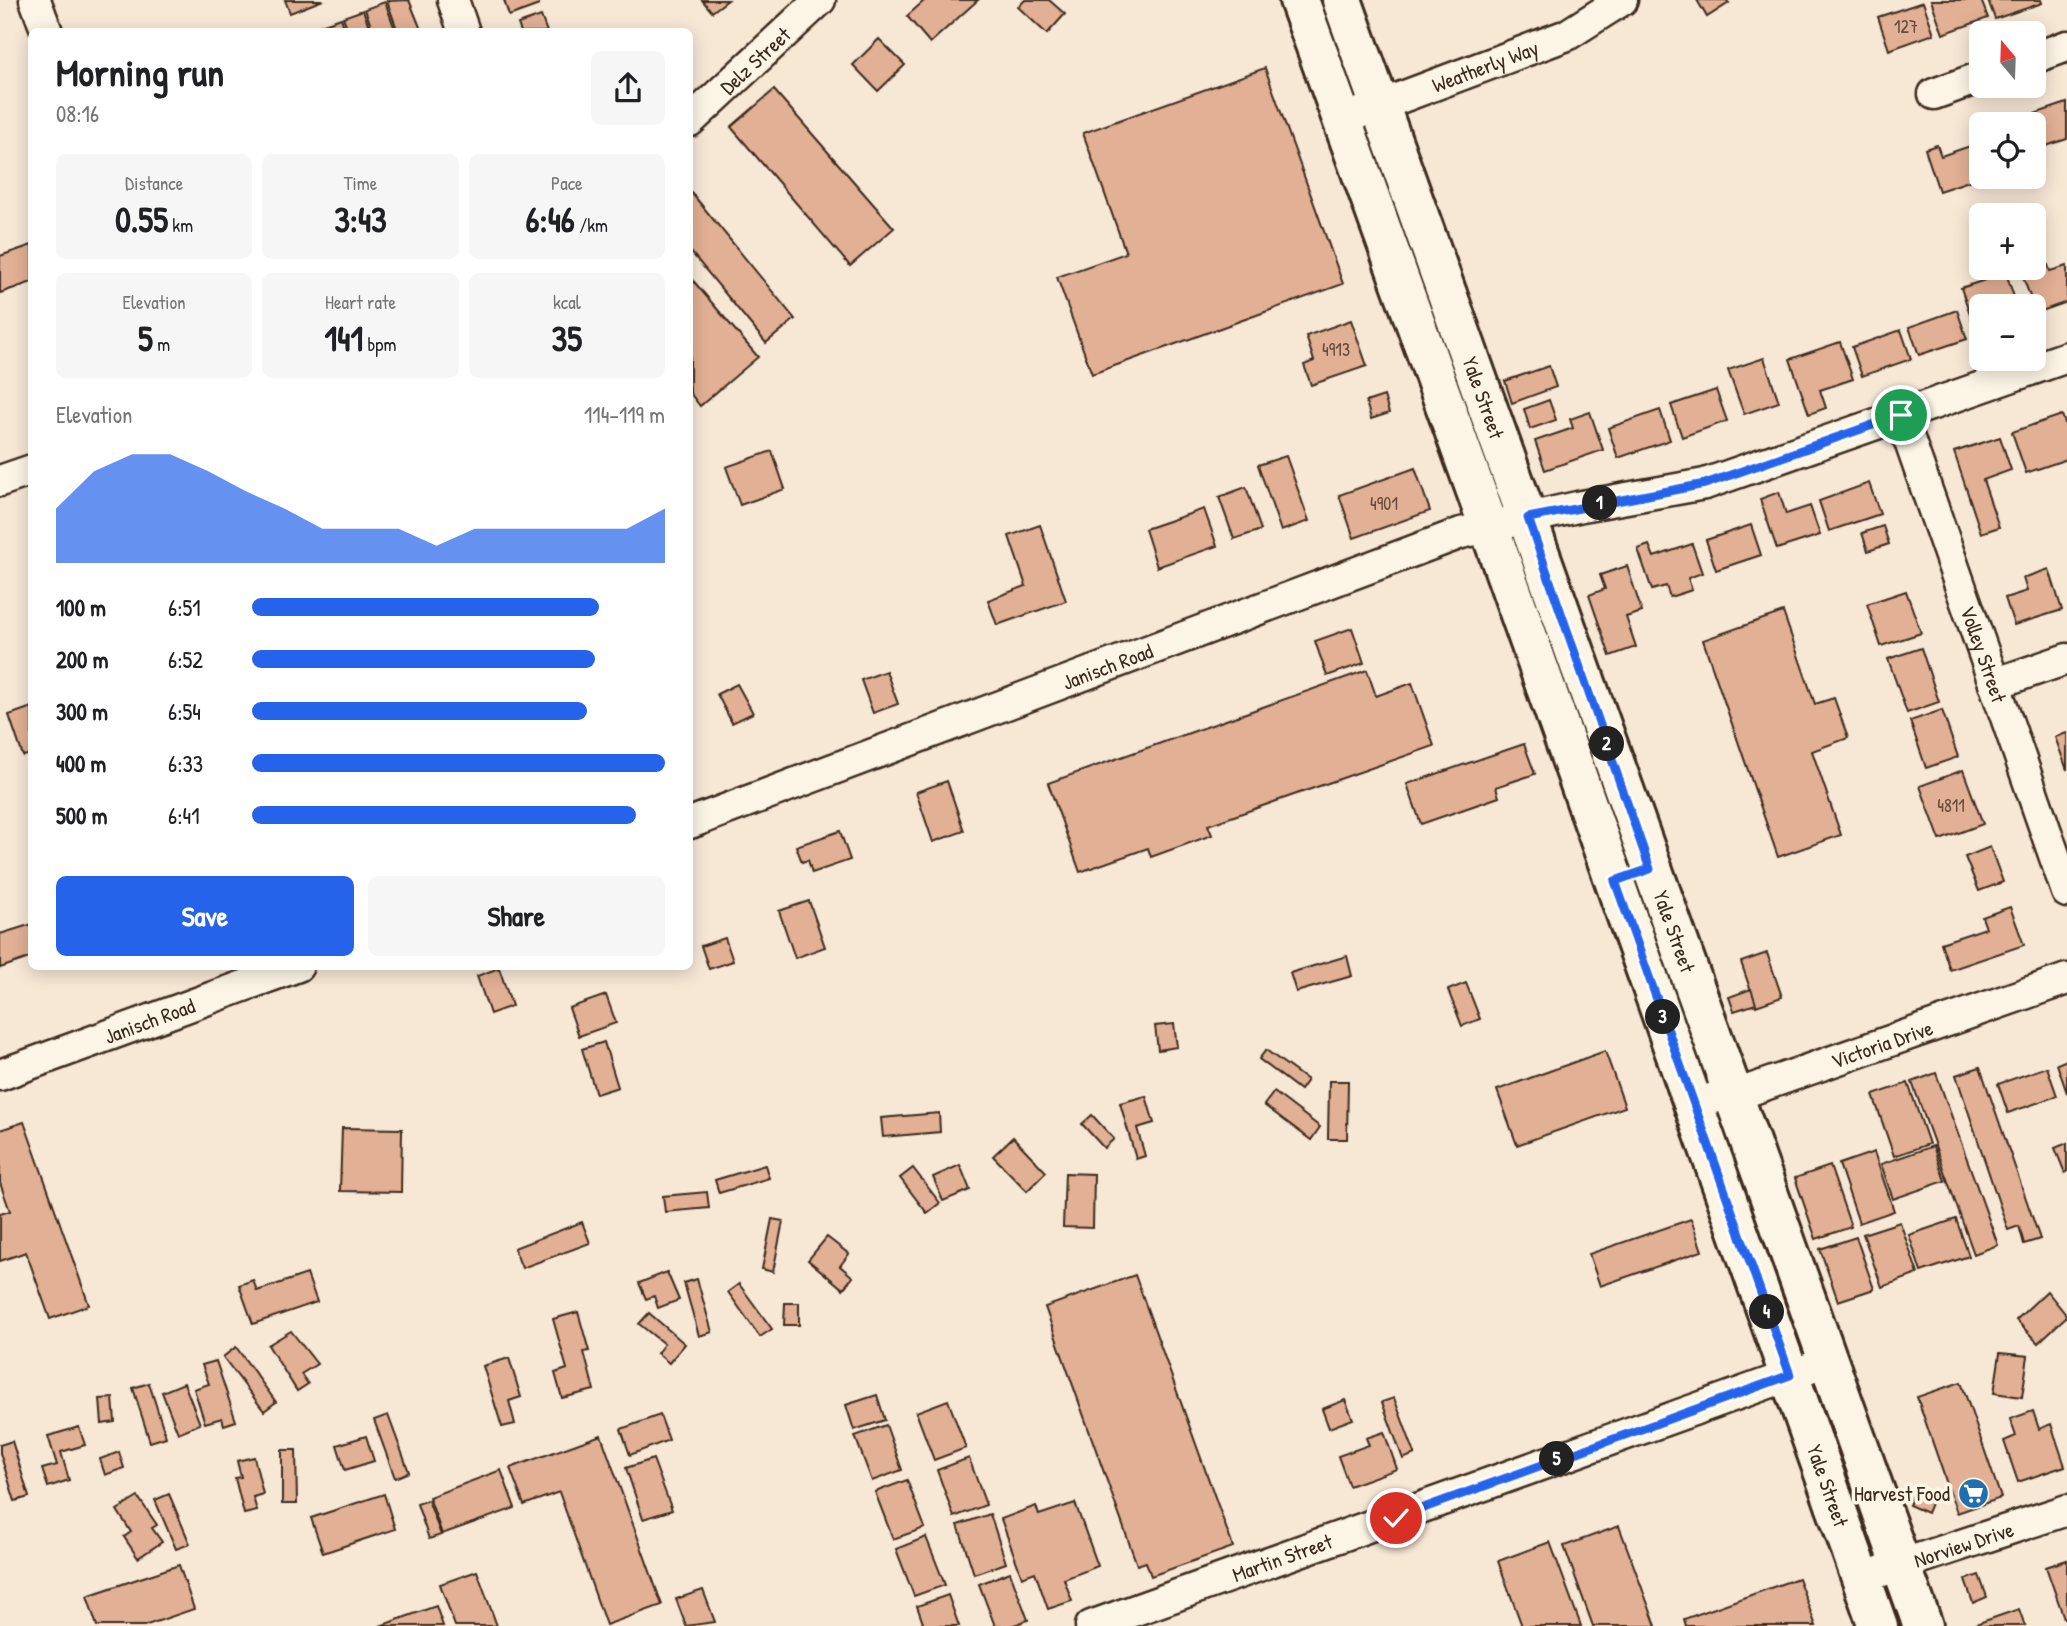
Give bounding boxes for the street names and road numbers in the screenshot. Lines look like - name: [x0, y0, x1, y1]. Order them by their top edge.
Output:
- street label: Delz Street: [714, 20, 797, 101]
- street label: Weatherly Way: [1428, 33, 1543, 99]
- street label: Yale Street: [1456, 352, 1512, 443]
- street label: Volley Street: [1954, 602, 2014, 707]
- street label: Janisch Road: [1058, 636, 1157, 696]
- street label: Yale Street: [1647, 886, 1703, 977]
- street label: Janisch Road: [100, 991, 199, 1050]
- street label: Victoria Drive: [1827, 1013, 1936, 1075]
- street label: Yale Street: [1800, 1441, 1856, 1531]
- street label: Norview Drive: [1910, 1514, 2017, 1574]
- street label: Martin Street: [1228, 1526, 1337, 1589]

